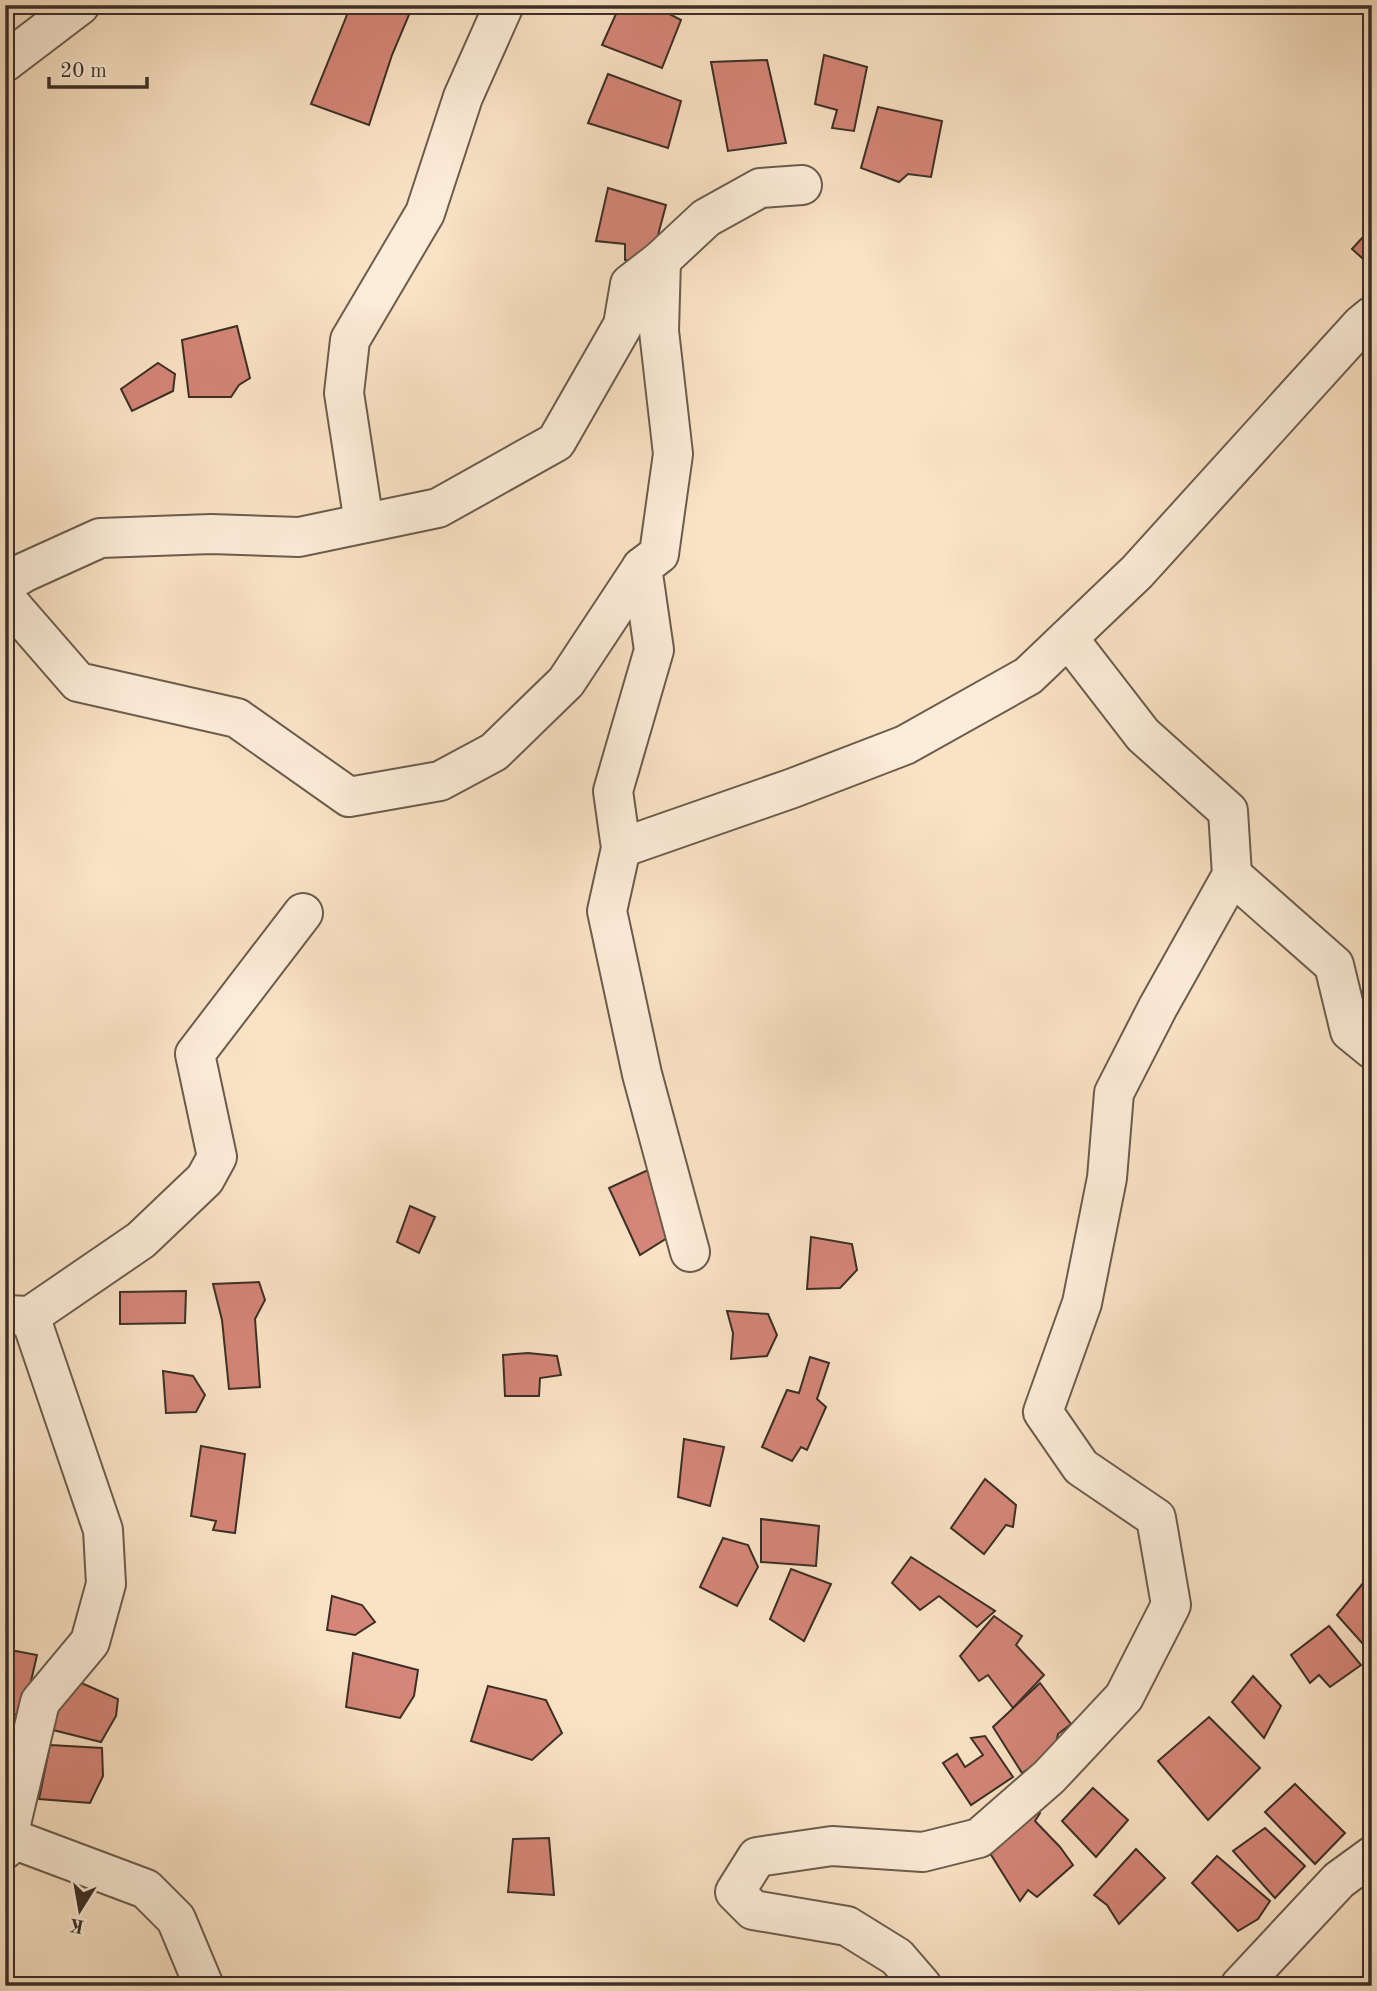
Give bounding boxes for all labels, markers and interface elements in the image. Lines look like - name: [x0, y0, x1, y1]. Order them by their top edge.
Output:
- scale bar: [49, 46, 147, 90]
- text: 20 m: [60, 61, 107, 82]
- north arrow: [46, 1876, 116, 1946]
- text: K: [68, 1913, 86, 1935]

